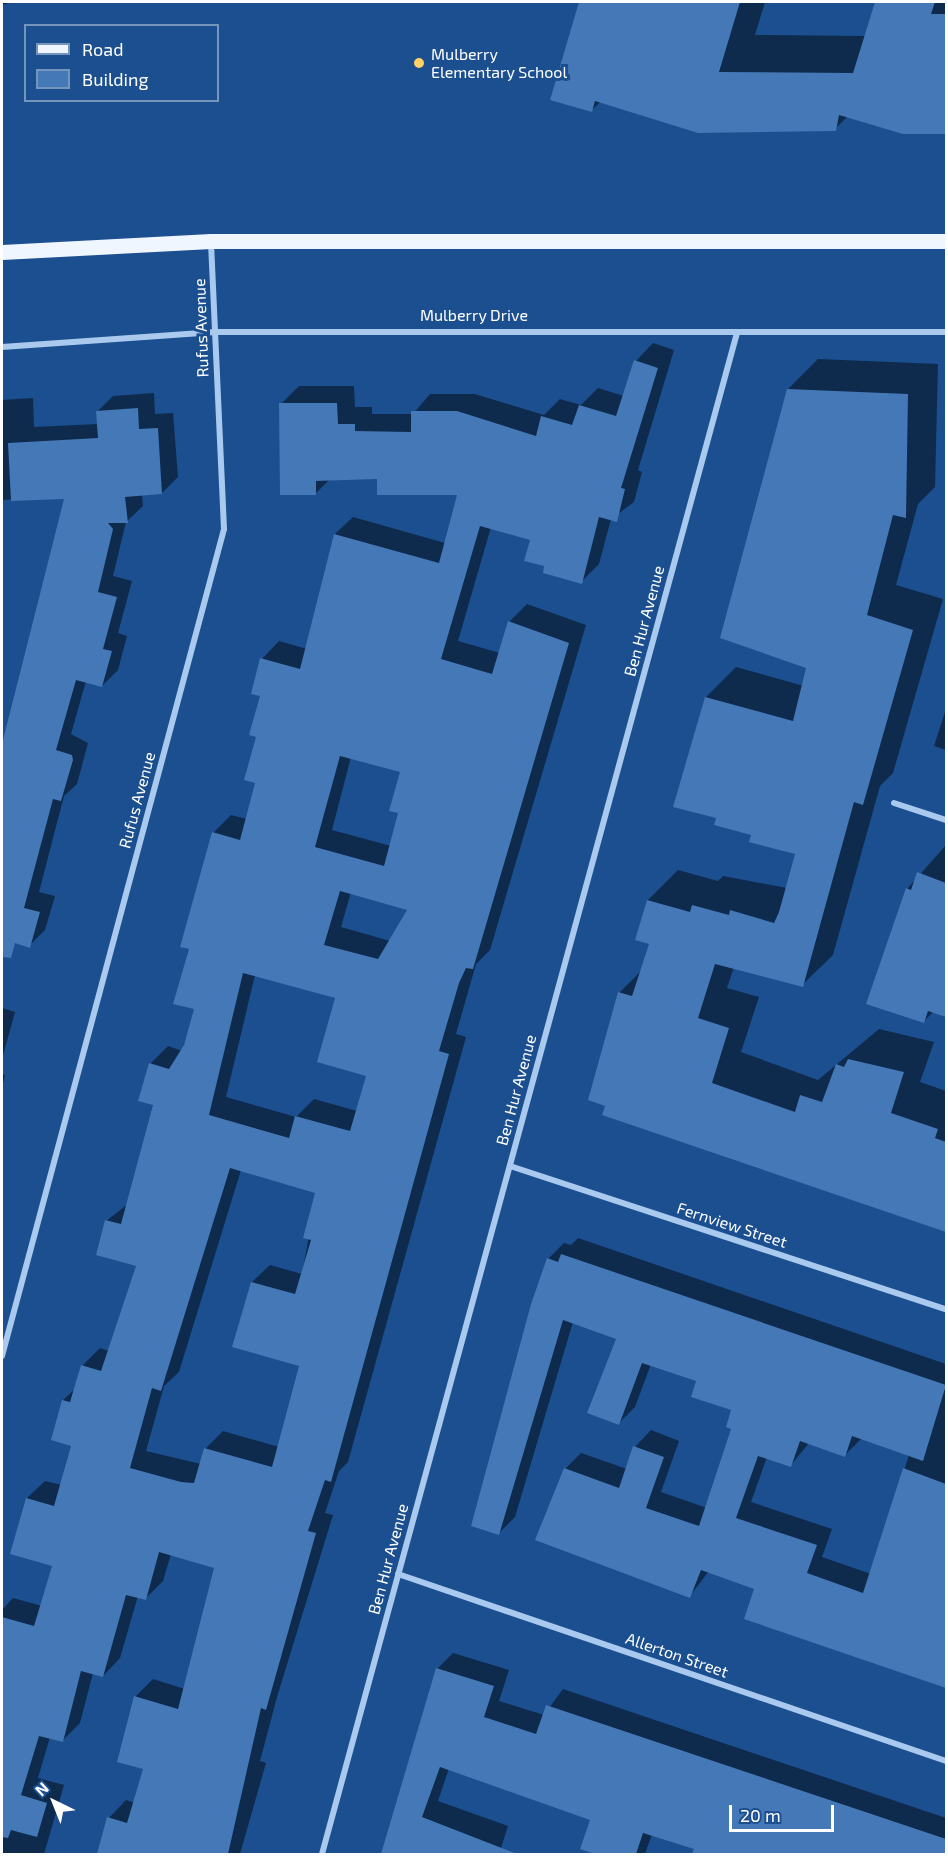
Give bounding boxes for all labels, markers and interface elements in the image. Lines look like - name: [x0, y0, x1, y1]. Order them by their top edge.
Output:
- legend: [24, 24, 219, 102]
- text: Road: [82, 38, 123, 60]
- place label: Mulberry Elementary School: [431, 44, 568, 82]
- marker: Mulberry Elementary School: [412, 56, 426, 70]
- text: Building: [82, 68, 149, 90]
- street label: Rufus Avenue: [190, 278, 212, 378]
- street label: Mulberry Drive: [420, 305, 528, 325]
- street label: Ben Hur Avenue: [620, 563, 668, 679]
- street label: Rufus Avenue: [115, 749, 159, 851]
- street label: Ben Hur Avenue: [492, 1032, 540, 1148]
- street label: Fernview Street: [674, 1198, 790, 1252]
- street label: Ben Hur Avenue: [364, 1501, 412, 1617]
- street label: Allerton Street: [623, 1629, 731, 1681]
- north arrow: [24, 1772, 84, 1832]
- text: N: [31, 1778, 52, 1799]
- scale bar: [732, 1793, 837, 1831]
- text: 20 m: [740, 1804, 781, 1826]

